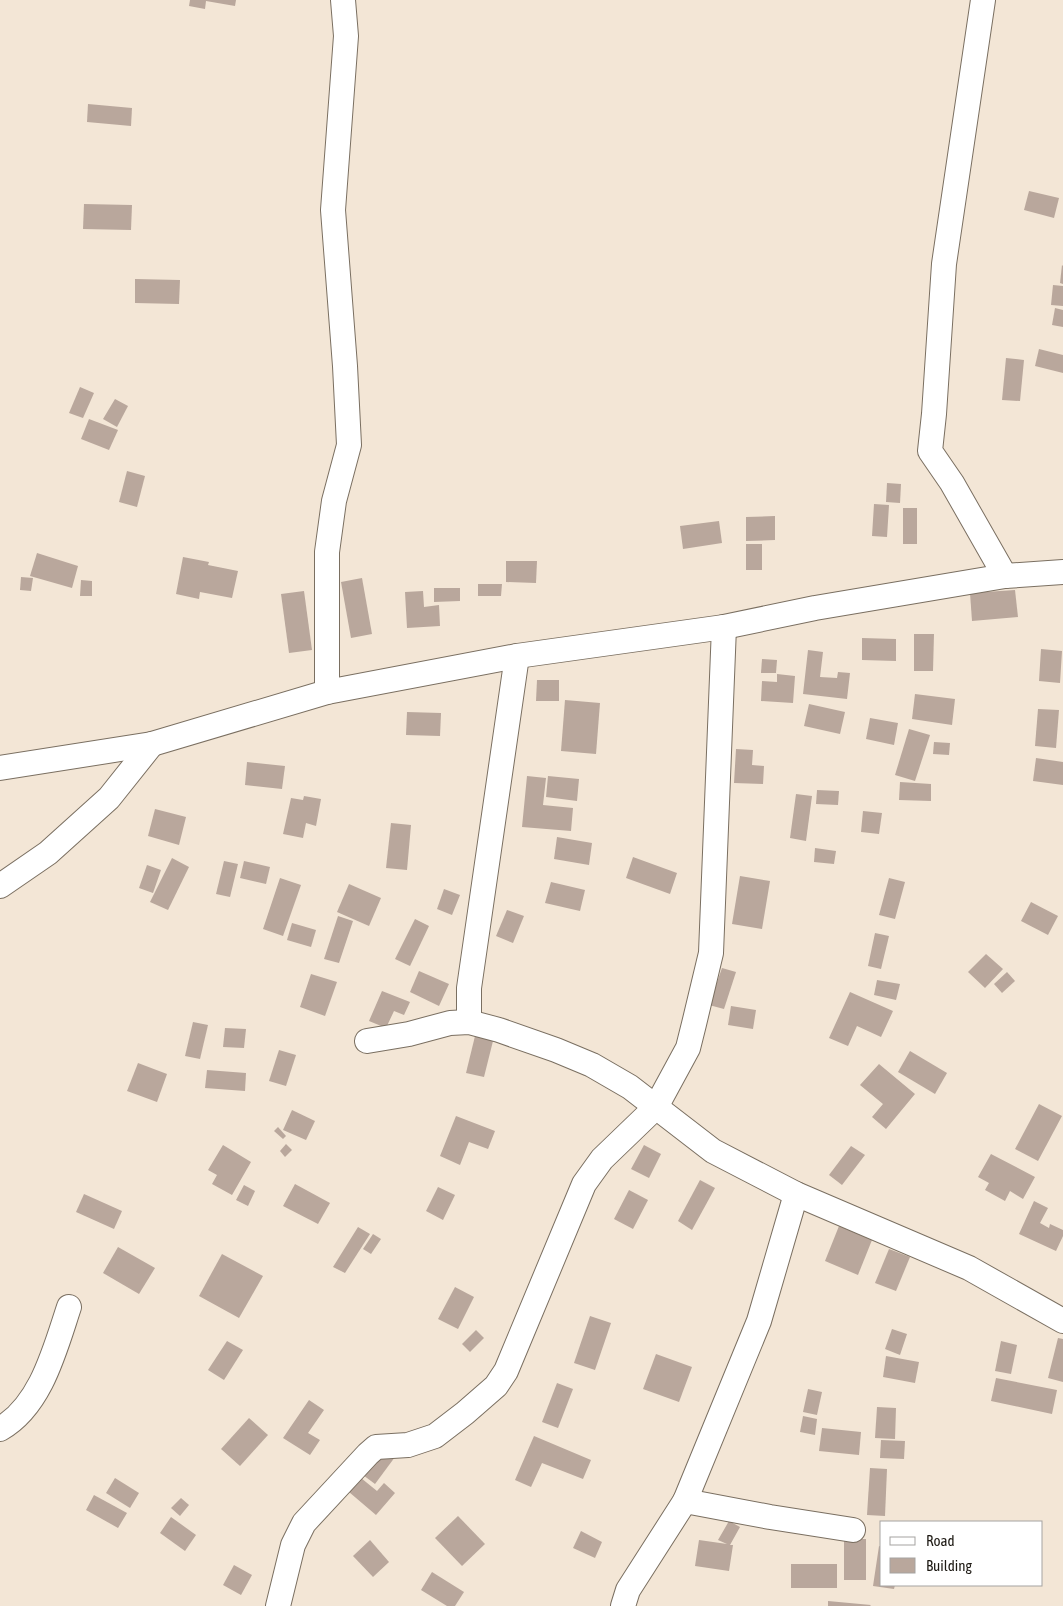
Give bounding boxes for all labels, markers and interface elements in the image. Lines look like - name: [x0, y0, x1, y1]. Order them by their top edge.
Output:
- legend: [880, 1521, 1043, 1586]
- text: Road: [926, 1532, 955, 1549]
- text: Building: [926, 1557, 972, 1574]

